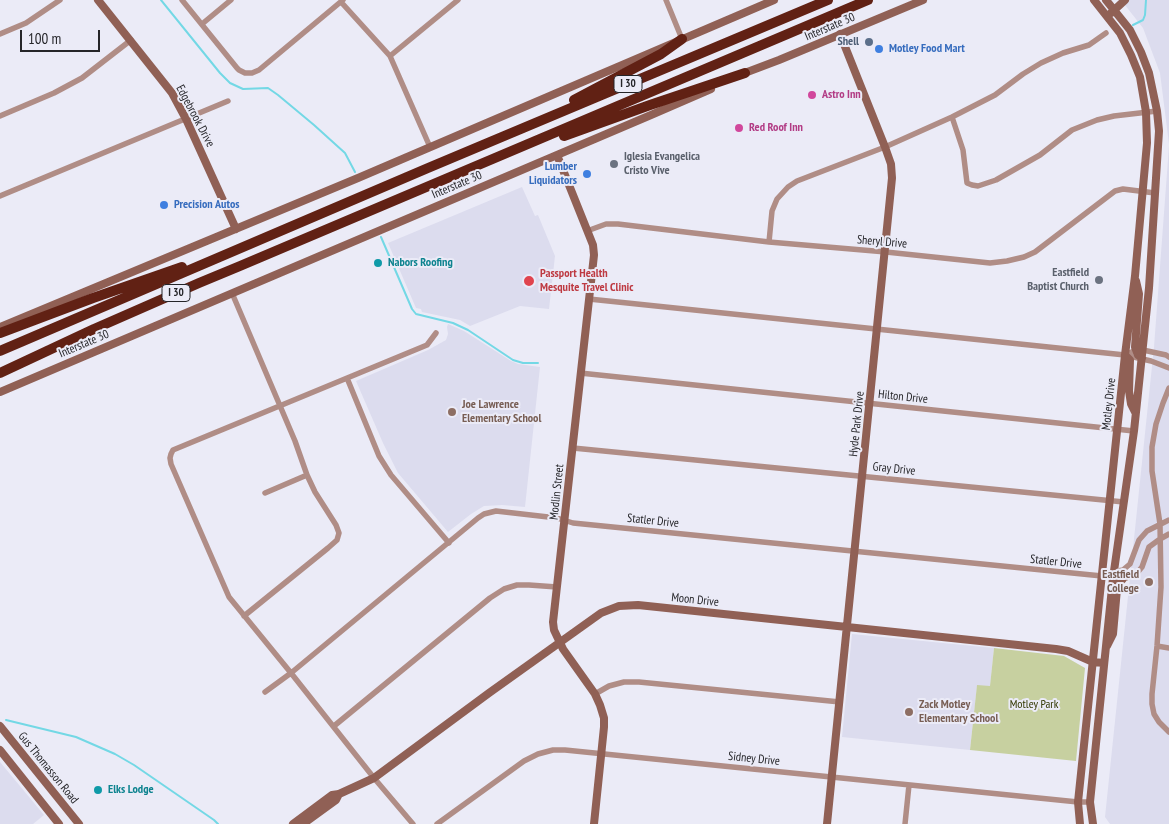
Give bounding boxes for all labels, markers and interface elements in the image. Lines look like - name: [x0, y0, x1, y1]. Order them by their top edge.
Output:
- street label: Interstate 30: [803, 10, 857, 44]
- scale bar: [22, 20, 102, 52]
- text: 100 m: [28, 29, 61, 48]
- place label: Shell: [837, 35, 859, 49]
- marker: Shell: [863, 36, 875, 48]
- place label: Motley Food Mart: [889, 42, 965, 56]
- marker: Motley Food Mart: [873, 43, 885, 55]
- road number: I 30: [614, 76, 642, 92]
- street label: Edgebrook Drive: [173, 82, 217, 150]
- place label: Astro Inn: [822, 88, 861, 102]
- marker: Astro Inn: [806, 89, 818, 101]
- place label: Red Roof Inn: [749, 121, 803, 135]
- marker: Red Roof Inn: [733, 122, 745, 134]
- place label: Iglesia Evangelica Cristo Vive: [624, 150, 700, 178]
- marker: Iglesia Evangelica Cristo Vive: [608, 158, 620, 170]
- place label: Lumber Liquidators: [529, 160, 577, 188]
- street label: Interstate 30: [430, 168, 484, 202]
- marker: Lumber Liquidators: [581, 168, 593, 180]
- place label: Precision Autos: [174, 198, 239, 212]
- marker: Precision Autos: [158, 199, 170, 211]
- street label: Sheryl Drive: [856, 233, 908, 251]
- place label: Nabors Roofing: [388, 256, 453, 270]
- marker: Nabors Roofing: [372, 257, 384, 269]
- place label: Eastfield Baptist Church: [1027, 266, 1089, 294]
- place label: Passport Health Mesquite Travel Clinic: [540, 267, 634, 295]
- marker: Passport Health Mesquite Travel Clinic: [522, 274, 536, 288]
- marker: Eastfield Baptist Church: [1093, 274, 1105, 286]
- road number: I 30: [162, 284, 190, 302]
- street label: Interstate 30: [57, 327, 111, 361]
- street label: Motley Drive: [1099, 377, 1119, 431]
- street label: Hilton Drive: [877, 387, 929, 407]
- street label: Hyde Park Drive: [846, 391, 868, 457]
- place label: Joe Lawrence Elementary School: [462, 398, 541, 426]
- marker: Joe Lawrence Elementary School: [446, 406, 458, 418]
- street label: Gray Drive: [872, 460, 916, 478]
- street label: Modlin Street: [547, 463, 567, 521]
- street label: Statler Drive: [626, 511, 680, 531]
- street label: Statler Drive: [1029, 552, 1083, 572]
- place label: Eastfield College: [1102, 568, 1139, 596]
- marker: Eastfield College: [1143, 576, 1155, 588]
- street label: Moon Drive: [671, 590, 719, 610]
- place label: Zack Motley Elementary School: [919, 698, 998, 726]
- park label: Motley Park: [1010, 698, 1058, 712]
- marker: Zack Motley Elementary School: [903, 706, 915, 718]
- street label: Gus Thomasson Road: [15, 729, 81, 807]
- street label: Sidney Drive: [727, 749, 781, 769]
- place label: Elks Lodge: [108, 783, 154, 797]
- marker: Elks Lodge: [92, 784, 104, 796]

